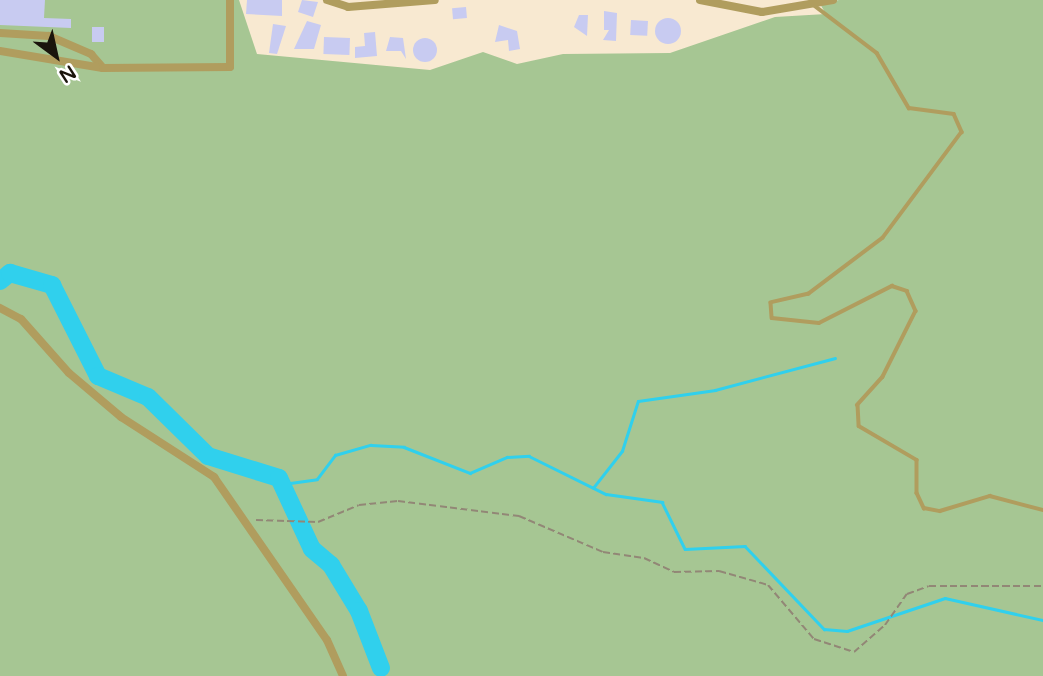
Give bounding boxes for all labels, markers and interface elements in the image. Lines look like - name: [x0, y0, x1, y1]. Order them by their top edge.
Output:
- north arrow: [21, 21, 91, 91]
- text: N: [55, 60, 80, 87]

